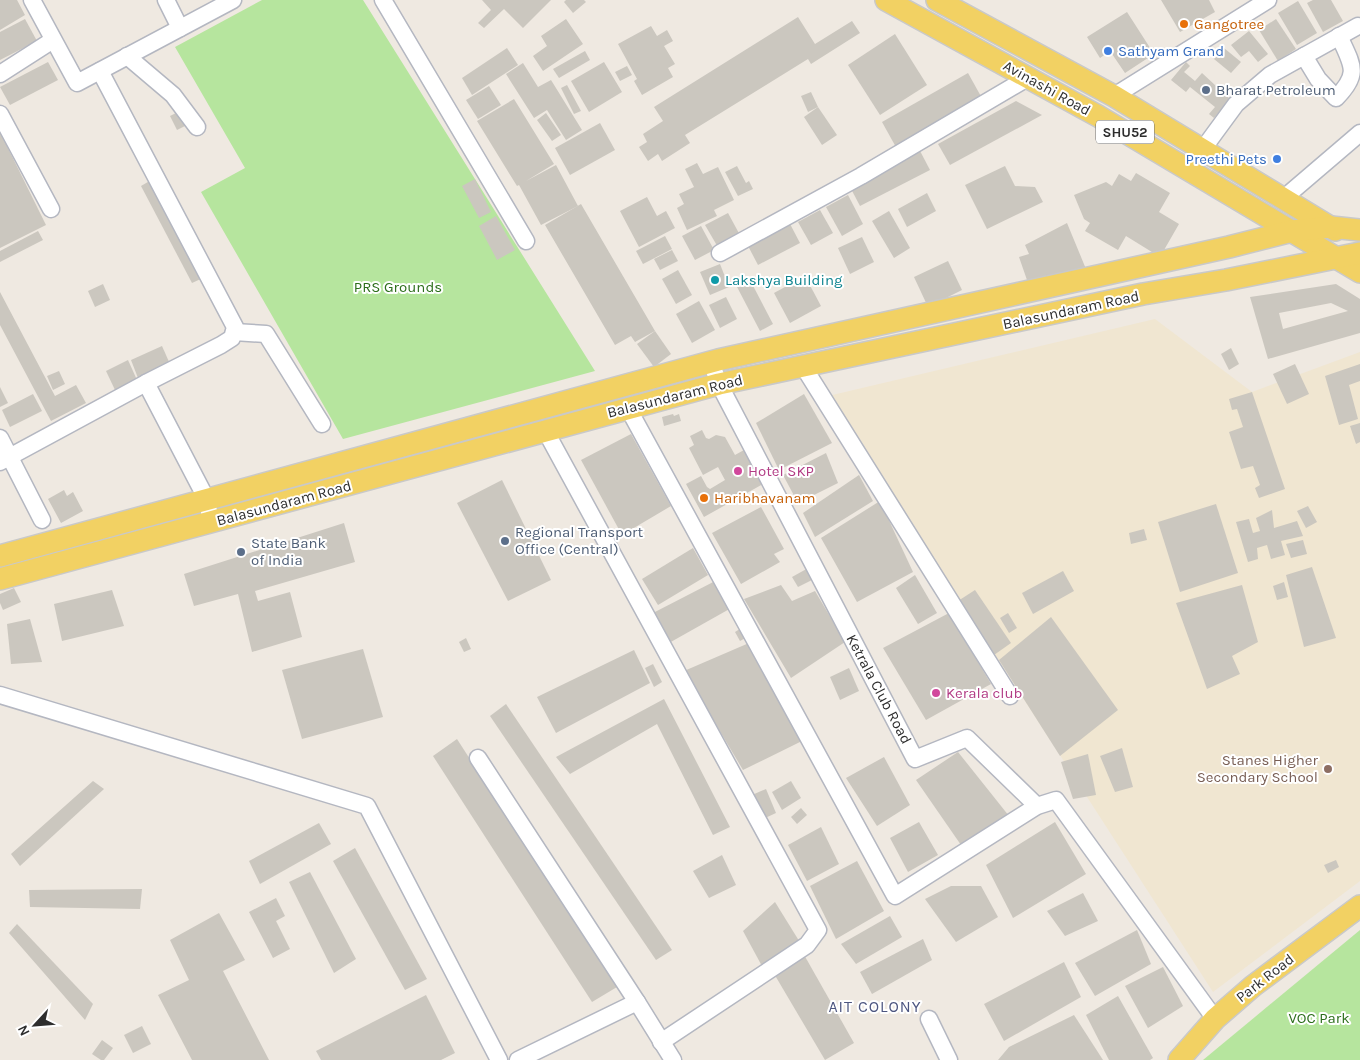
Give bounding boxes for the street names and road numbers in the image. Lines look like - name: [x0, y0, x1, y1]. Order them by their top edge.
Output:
- street label: Avinashi Road: [1000, 57, 1094, 119]
- road number: SHU52: [1096, 120, 1154, 144]
- street label: Balasundaram Road: [1001, 287, 1141, 333]
- street label: Balasundaram Road: [605, 370, 745, 422]
- street label: Balasundaram Road: [215, 476, 353, 530]
- street label: Ketrala Club Road: [843, 631, 915, 747]
- street label: Park Road: [1232, 950, 1298, 1006]

